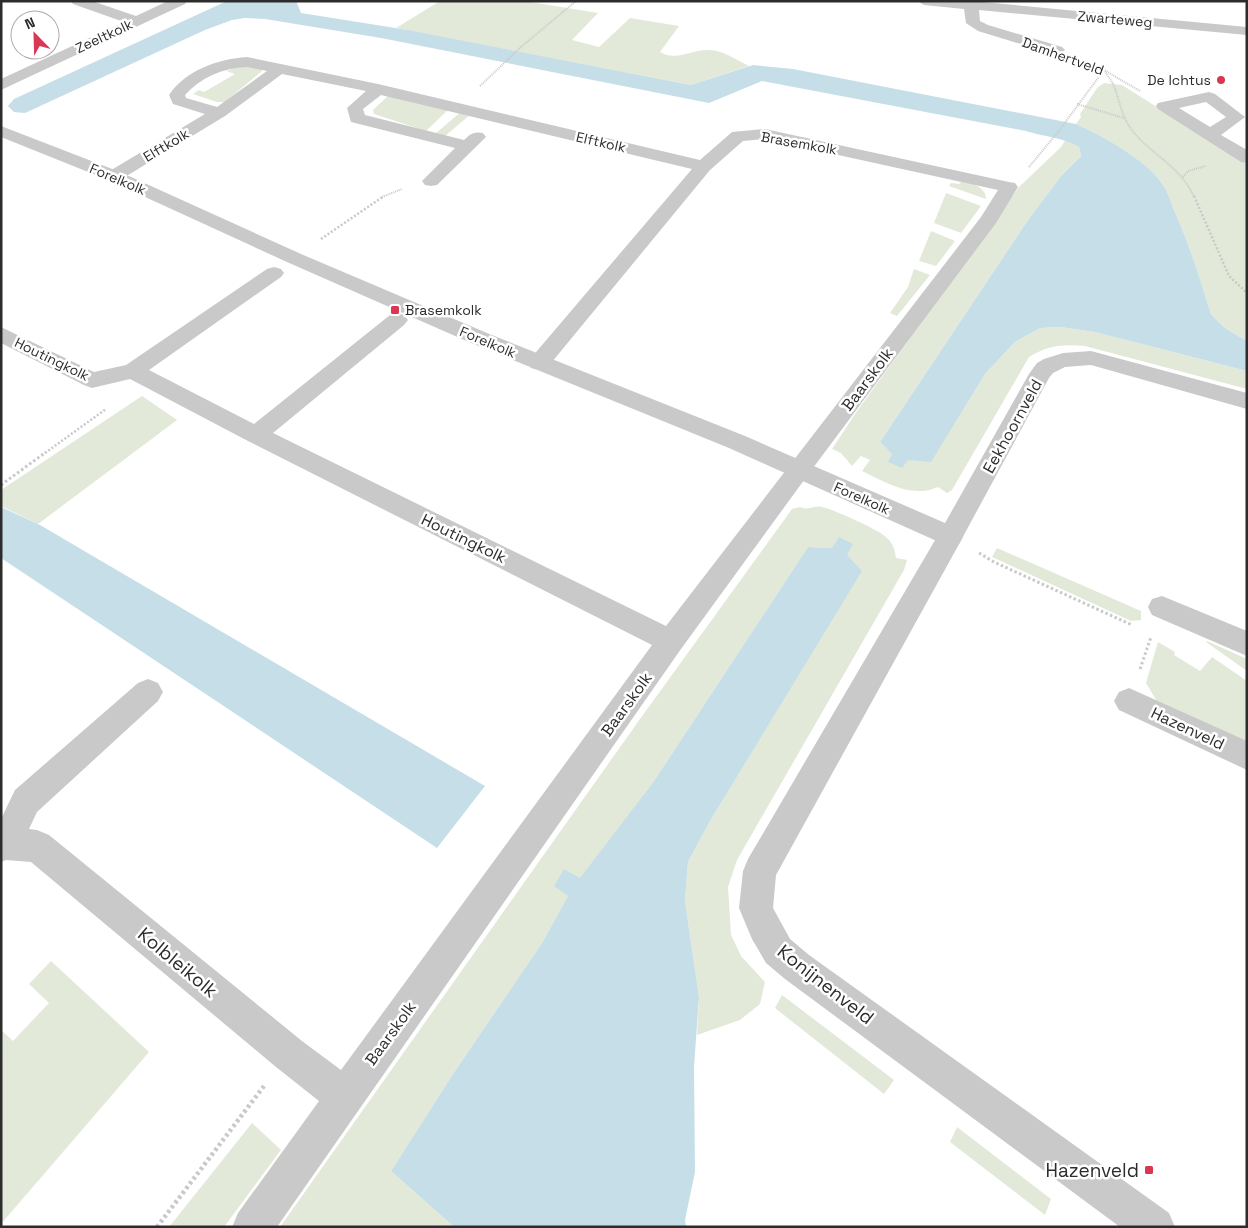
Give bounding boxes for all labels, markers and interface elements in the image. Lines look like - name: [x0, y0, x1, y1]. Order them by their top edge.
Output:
- street label: Zwarteweg: [1077, 7, 1153, 31]
- north arrow: [10, 10, 60, 60]
- text: N: [22, 13, 38, 33]
- street label: Zeeltkolk: [73, 15, 136, 57]
- street label: Damhertveld: [1020, 33, 1106, 79]
- place label: De Ichtus: [1147, 71, 1211, 89]
- marker: De Ichtus: [1215, 74, 1227, 86]
- street label: Elftkolk: [140, 124, 193, 166]
- street label: Brasemkolk: [760, 127, 839, 159]
- street label: Elftkolk: [574, 128, 628, 157]
- street label: Forelkolk: [87, 159, 149, 199]
- place label: Brasemkolk: [405, 301, 482, 319]
- marker: Brasemkolk: [389, 304, 401, 316]
- street label: Forelkolk: [457, 322, 519, 362]
- street label: Houtingkolk: [12, 333, 93, 385]
- street label: Baarskolk: [837, 343, 898, 415]
- street label: Eekhoornveld: [978, 376, 1047, 477]
- street label: Forelkolk: [831, 478, 893, 519]
- street label: Houtingkolk: [418, 509, 510, 568]
- street label: Baarskolk: [596, 668, 657, 740]
- street label: Hazenveld: [1148, 702, 1228, 755]
- street label: Kolbleikolk: [133, 922, 223, 1003]
- street label: Konijnenveld: [772, 939, 879, 1030]
- street label: Baarskolk: [360, 997, 421, 1069]
- place label: Hazenveld: [1045, 1158, 1139, 1183]
- marker: Hazenveld: [1143, 1164, 1155, 1176]

